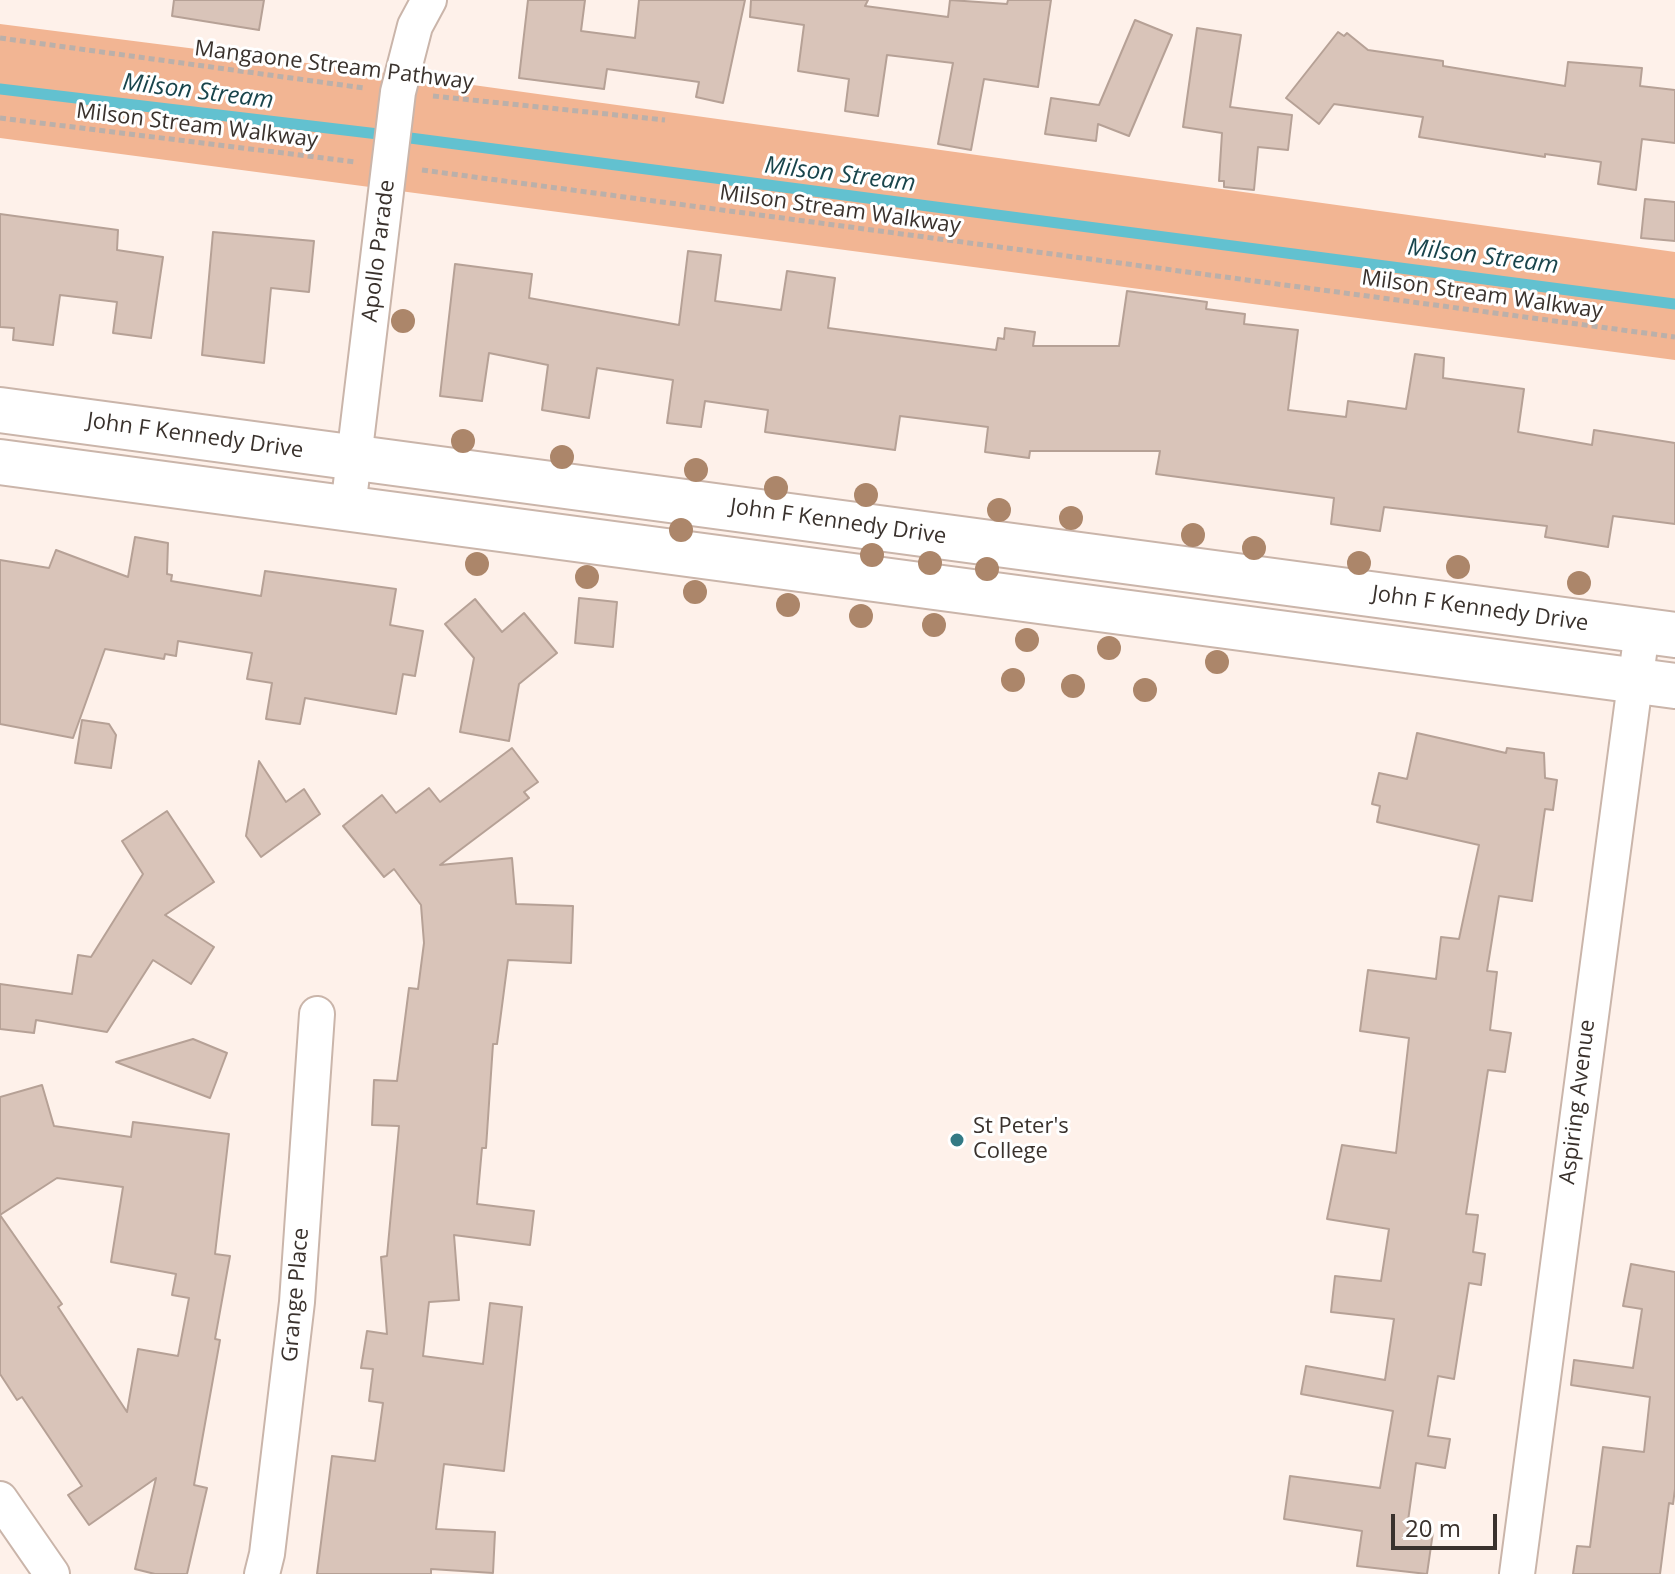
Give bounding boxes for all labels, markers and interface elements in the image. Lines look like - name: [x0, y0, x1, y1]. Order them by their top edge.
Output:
- street label: Mangaone Stream Pathway: [193, 36, 475, 96]
- water label: Milson Stream: [121, 68, 275, 116]
- street label: Milson Stream Walkway: [75, 98, 319, 154]
- water label: Milson Stream: [763, 151, 917, 199]
- street label: Apollo Parade: [357, 178, 401, 324]
- street label: Milson Stream Walkway: [718, 180, 962, 240]
- water label: Milson Stream: [1406, 233, 1560, 281]
- street label: Milson Stream Walkway: [1360, 265, 1604, 325]
- street label: John F Kennedy Drive: [85, 408, 305, 464]
- street label: John F Kennedy Drive: [728, 494, 948, 550]
- street label: John F Kennedy Drive: [1370, 581, 1590, 637]
- street label: Aspiring Avenue: [1555, 1018, 1601, 1186]
- place label: St Peter's College: [973, 1114, 1069, 1166]
- marker: St Peter's College: [948, 1131, 966, 1149]
- street label: Grange Place: [277, 1227, 315, 1363]
- scale bar: [1395, 1498, 1501, 1548]
- text: 20 m: [1405, 1511, 1461, 1544]

